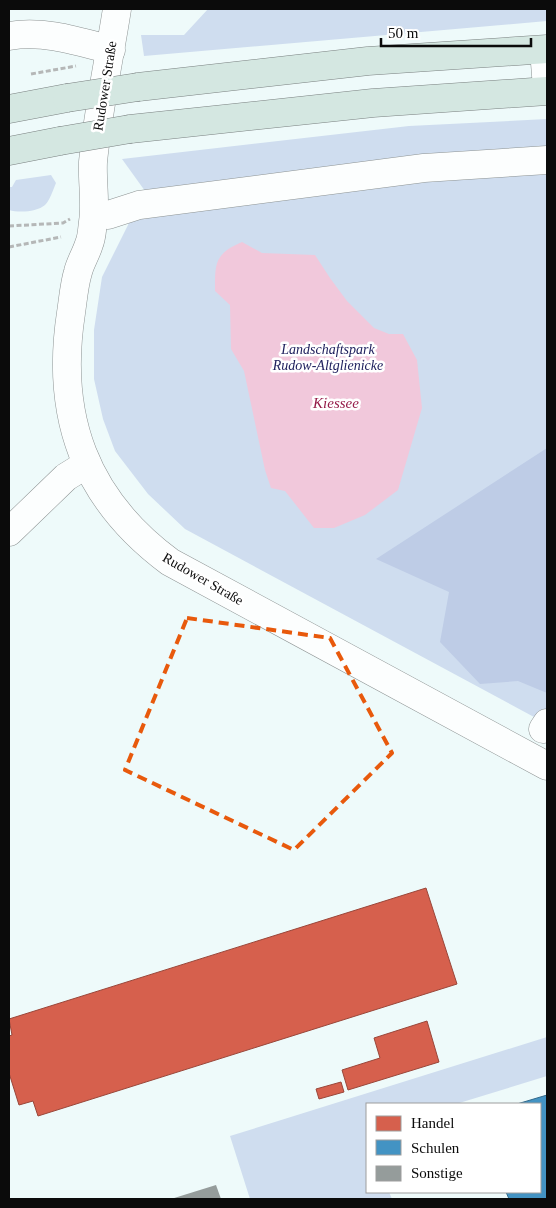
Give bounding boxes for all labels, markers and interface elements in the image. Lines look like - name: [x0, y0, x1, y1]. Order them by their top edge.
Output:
- scale bar: [381, 15, 531, 47]
- text: 50 m: [388, 25, 419, 41]
- street label: Rudower Straße: [91, 40, 119, 132]
- park label: Landschaftspark Rudow-Altglienicke: [272, 342, 383, 373]
- water label: Kiessee: [312, 395, 359, 411]
- street label: Rudower Straße: [160, 550, 246, 608]
- legend: [366, 1103, 541, 1193]
- text: Handel: [411, 1115, 454, 1131]
- text: Schulen: [411, 1140, 460, 1156]
- text: Sonstige: [411, 1165, 463, 1181]

